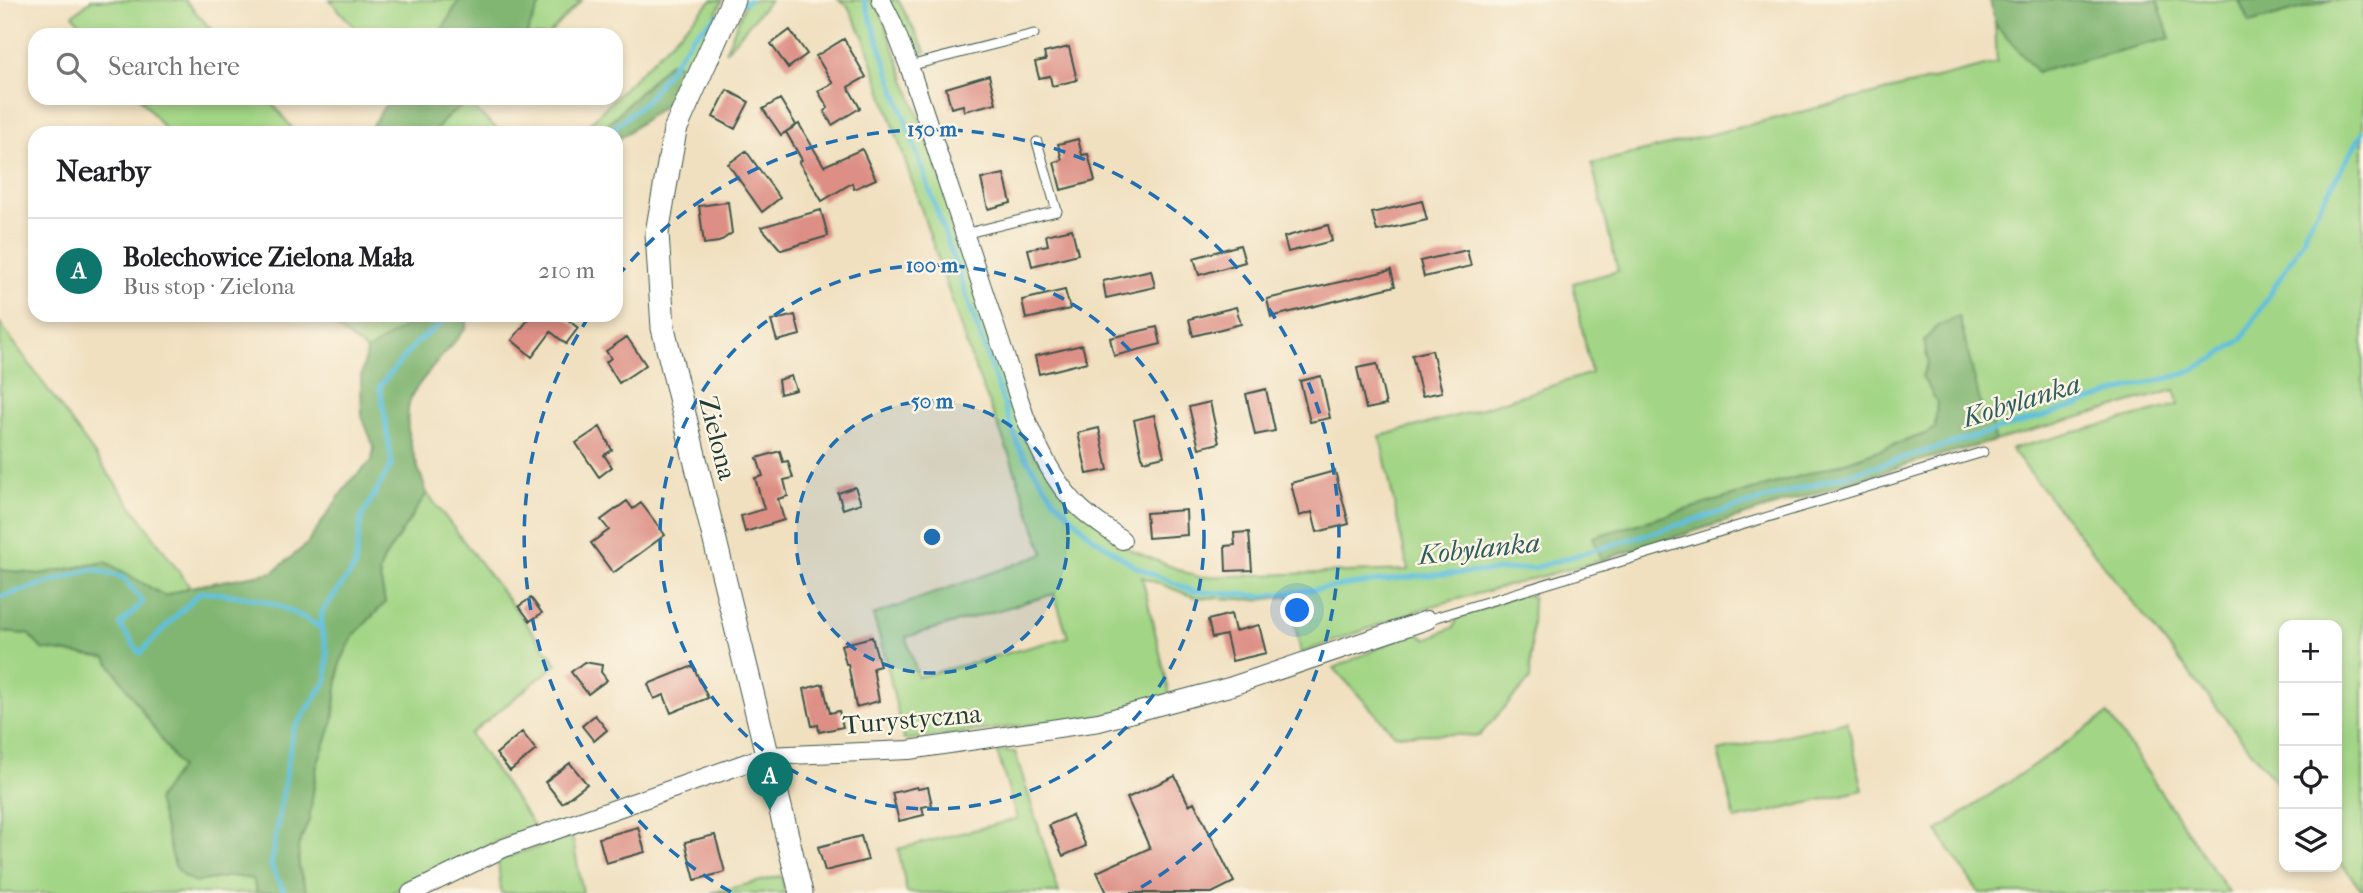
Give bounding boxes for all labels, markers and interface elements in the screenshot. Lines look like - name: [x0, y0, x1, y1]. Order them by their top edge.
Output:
- search box: [28, 28, 623, 105]
- icon: search: [52, 48, 90, 86]
- text: Search here: [108, 51, 240, 82]
- text: 150 m: [907, 117, 958, 141]
- text: Nearby: [56, 154, 151, 189]
- text: Bolechowice Zielona Mała: [123, 242, 414, 273]
- text: 100 m: [906, 253, 959, 277]
- text: A: [72, 257, 86, 284]
- text: 210 m: [538, 257, 595, 284]
- text: Bus stop · Zielona: [123, 273, 295, 300]
- water label: Kobylanka: [1956, 367, 2084, 435]
- text: 50 m: [911, 389, 954, 413]
- street label: Zielona: [692, 393, 743, 484]
- centre of rings: [920, 525, 944, 549]
- water label: Kobylanka: [1415, 526, 1542, 572]
- your location: [1280, 593, 1314, 627]
- map controls: [2279, 620, 2342, 872]
- button: +: [2279, 620, 2342, 683]
- button: −: [2279, 683, 2342, 746]
- street label: Turystyczna: [842, 698, 984, 741]
- button: locate: [2279, 746, 2342, 809]
- pin: A: [747, 752, 793, 810]
- button: layers: [2279, 809, 2342, 872]

